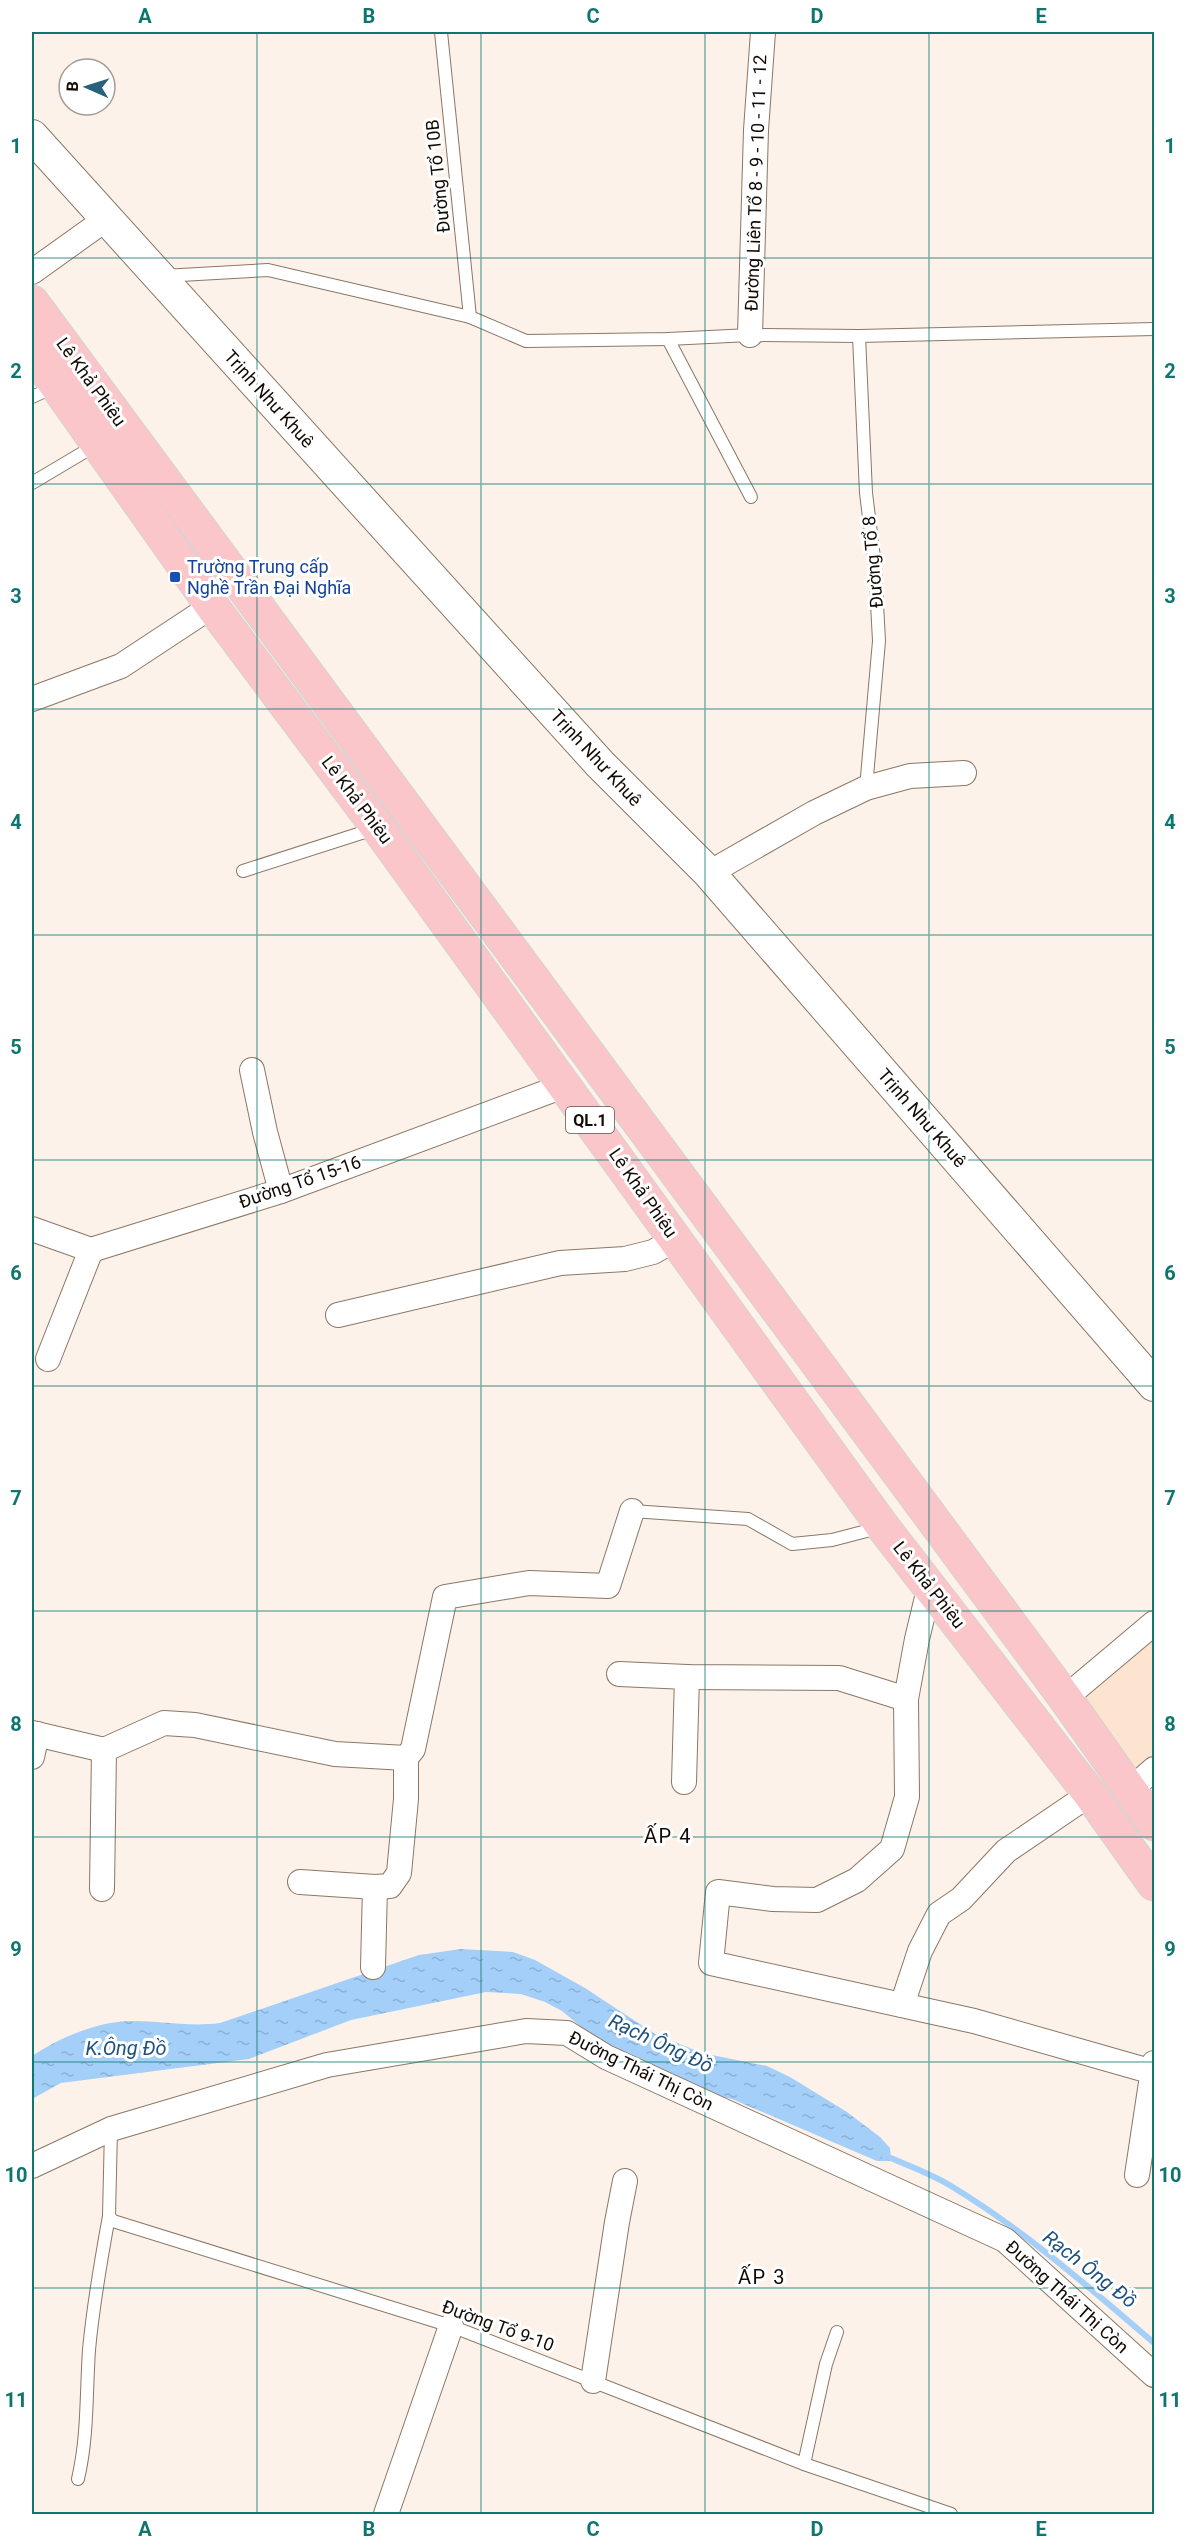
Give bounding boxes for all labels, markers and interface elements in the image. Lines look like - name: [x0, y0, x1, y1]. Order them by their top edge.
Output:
- text: A: [138, 4, 152, 28]
- text: B: [363, 4, 375, 28]
- text: C: [586, 4, 600, 28]
- text: D: [811, 4, 824, 28]
- text: E: [1035, 4, 1047, 28]
- street label: Đường Liên Tổ 8 - 9 - 10 - 11 - 12: [741, 54, 770, 312]
- north arrow: [57, 57, 117, 117]
- text: B: [63, 81, 82, 92]
- street label: Đường Tổ 10B: [421, 118, 454, 234]
- text: 1: [10, 134, 22, 158]
- text: 1: [1164, 134, 1176, 158]
- street label: Lê Khả Phiêu: [52, 333, 131, 430]
- street label: Trịnh Như Khuê: [220, 346, 319, 452]
- text: 2: [10, 359, 22, 383]
- text: 2: [1164, 359, 1176, 383]
- street label: Đường Tổ 8: [858, 515, 887, 609]
- place label: Trường Trung cấp Nghề Trần Đại Nghĩa: [187, 556, 351, 598]
- marker: Trường Trung cấp Nghề Trần Đại Nghĩa: [168, 570, 182, 584]
- text: 3: [10, 584, 22, 608]
- text: 3: [1164, 584, 1176, 608]
- street label: Trịnh Như Khuê: [546, 705, 646, 810]
- street label: Lê Khả Phiêu: [318, 752, 397, 848]
- text: 4: [10, 810, 22, 834]
- text: 4: [1164, 810, 1176, 834]
- text: 5: [10, 1035, 22, 1059]
- text: 5: [1164, 1035, 1176, 1059]
- street label: Trịnh Như Khuê: [874, 1064, 971, 1171]
- road number: QL.1: [566, 1107, 614, 1133]
- street label: Lê Khả Phiêu: [605, 1144, 682, 1241]
- street label: Đường Tổ 15-16: [236, 1151, 364, 1212]
- text: 6: [10, 1261, 22, 1285]
- text: 6: [1164, 1261, 1176, 1285]
- text: 7: [10, 1486, 22, 1510]
- text: 7: [1164, 1486, 1176, 1510]
- street label: Lê Khả Phiêu: [889, 1537, 970, 1632]
- text: 8: [10, 1712, 22, 1736]
- text: 8: [1164, 1712, 1176, 1736]
- district label: ẤP 4: [644, 1823, 692, 1848]
- text: 9: [10, 1937, 22, 1961]
- text: 9: [1164, 1937, 1176, 1961]
- water label: Rạch Ông Đồ: [605, 2008, 717, 2078]
- street label: Đường Thái Thị Còn: [566, 2026, 717, 2115]
- water label: K.Ông Đồ: [85, 2036, 167, 2060]
- text: 10: [5, 2163, 27, 2187]
- text: 10: [1159, 2163, 1181, 2187]
- water label: Rạch Ông Đồ: [1038, 2225, 1142, 2313]
- street label: Đường Thái Thị Còn: [1002, 2236, 1133, 2357]
- district label: ẤP 3: [738, 2264, 786, 2289]
- street label: Đường Tổ 9-10: [439, 2296, 557, 2356]
- text: 11: [5, 2388, 27, 2412]
- text: 11: [1159, 2388, 1181, 2412]
- text: A: [138, 2517, 152, 2541]
- text: B: [363, 2517, 375, 2541]
- text: C: [586, 2517, 600, 2541]
- text: D: [811, 2517, 824, 2541]
- text: E: [1035, 2517, 1047, 2541]

